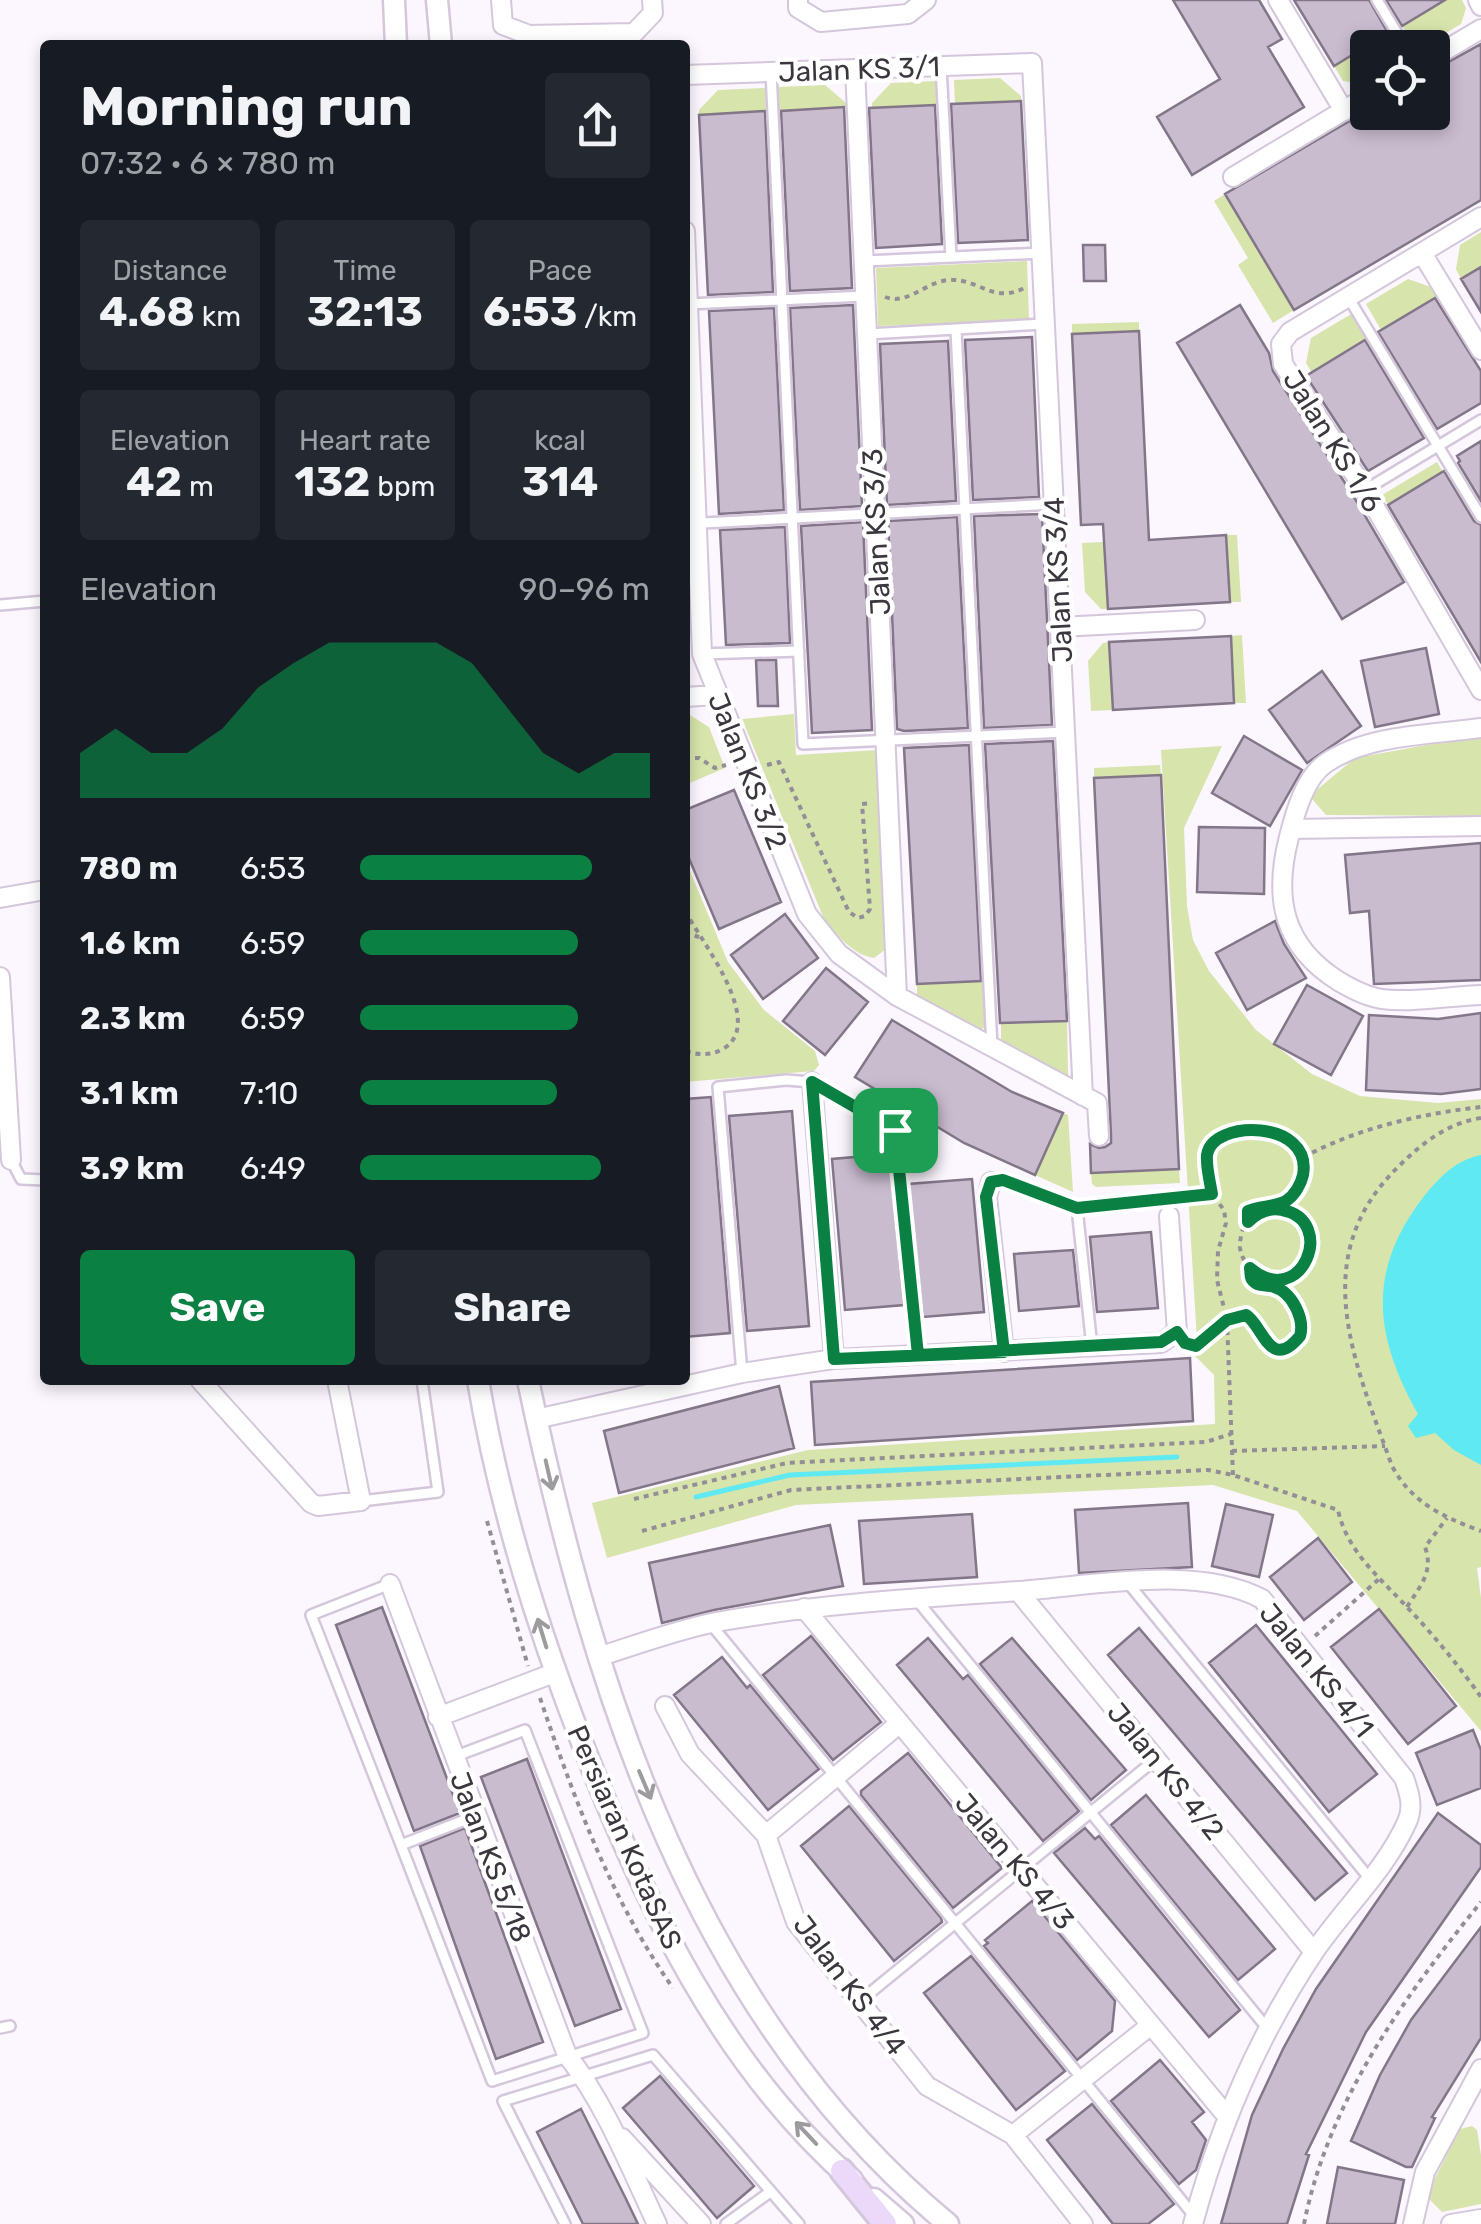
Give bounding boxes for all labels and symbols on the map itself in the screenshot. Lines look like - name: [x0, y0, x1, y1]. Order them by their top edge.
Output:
- street label: Jalan KS 3/1: [778, 50, 941, 89]
- street label: Jalan KS 1/6: [1276, 364, 1389, 518]
- street label: Jalan KS 3/3: [856, 448, 897, 616]
- street label: Jalan KS 3/4: [1038, 496, 1079, 664]
- street label: Jalan KS 3/2: [701, 688, 794, 854]
- pin: [853, 1088, 938, 1173]
- one-way arrow: [541, 1458, 559, 1490]
- street label: Jalan KS 4/1: [1253, 1597, 1381, 1744]
- one-way arrow: [532, 1618, 550, 1650]
- street label: Jalan KS 4/2: [1100, 1696, 1231, 1846]
- street label: Persiaran KotaSAS: [560, 1720, 689, 1954]
- street label: Jalan KS 5/18: [443, 1767, 538, 1947]
- one-way arrow: [637, 1769, 655, 1800]
- street label: Jalan KS 4/3: [948, 1787, 1081, 1936]
- street label: Jalan KS 4/4: [786, 1909, 913, 2062]
- one-way arrow: [795, 2121, 818, 2146]

